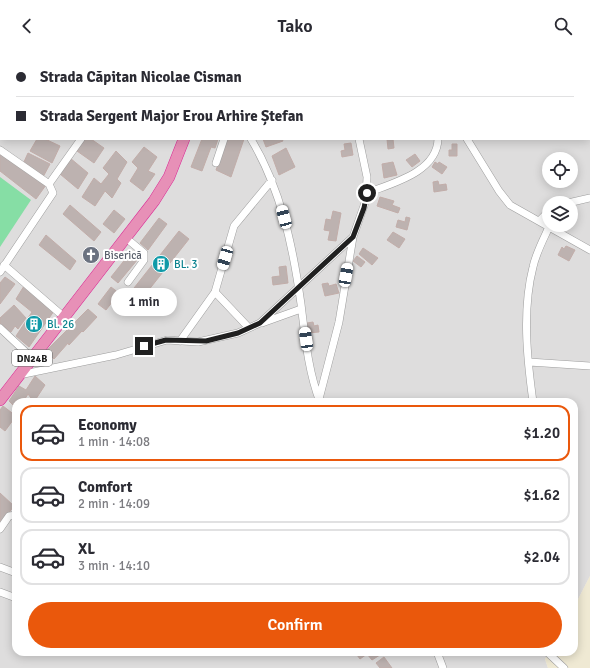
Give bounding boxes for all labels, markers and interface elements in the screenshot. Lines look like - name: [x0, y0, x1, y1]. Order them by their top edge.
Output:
- icon: back: [16, 15, 38, 37]
- text: Tako: [277, 15, 313, 37]
- icon: search: [552, 15, 574, 37]
- text: Strada Căpitan Nicolae Cisman: [40, 68, 242, 86]
- text: Strada Sergent Major Erou Arhire Ștefan: [40, 107, 304, 125]
- map controls: [542, 152, 578, 232]
- button: locate: [542, 152, 578, 188]
- route start: [358, 184, 376, 202]
- button: layers: [542, 196, 578, 232]
- car: [275, 204, 293, 230]
- church icon: Biserică: [81, 245, 101, 265]
- car: [216, 245, 234, 271]
- place label: Biserică: [104, 249, 142, 262]
- building icon: BL. 3: [151, 254, 171, 274]
- place label: BL. 3: [174, 258, 198, 271]
- car: [338, 262, 354, 288]
- callout: 1 min: [111, 288, 177, 316]
- text: 1 min: [128, 294, 160, 310]
- building icon: Bl. 26: [24, 314, 44, 334]
- place label: Bl. 26: [47, 318, 74, 331]
- car: [298, 326, 314, 352]
- route end: [135, 337, 153, 355]
- road number: DN24B: [12, 350, 52, 366]
- icon: car: [30, 415, 66, 451]
- text: Economy: [78, 416, 137, 434]
- text: $1.20: [523, 424, 560, 442]
- text: 1 min · 14:08: [78, 434, 150, 450]
- icon: car: [30, 477, 66, 513]
- text: Comfort: [78, 478, 132, 496]
- text: $1.62: [523, 486, 560, 504]
- text: 2 min · 14:09: [78, 496, 150, 512]
- icon: car: [30, 539, 66, 575]
- text: XL: [78, 540, 95, 558]
- text: $2.04: [523, 548, 560, 566]
- text: 3 min · 14:10: [78, 558, 150, 574]
- button: Confirm: [28, 602, 562, 648]

